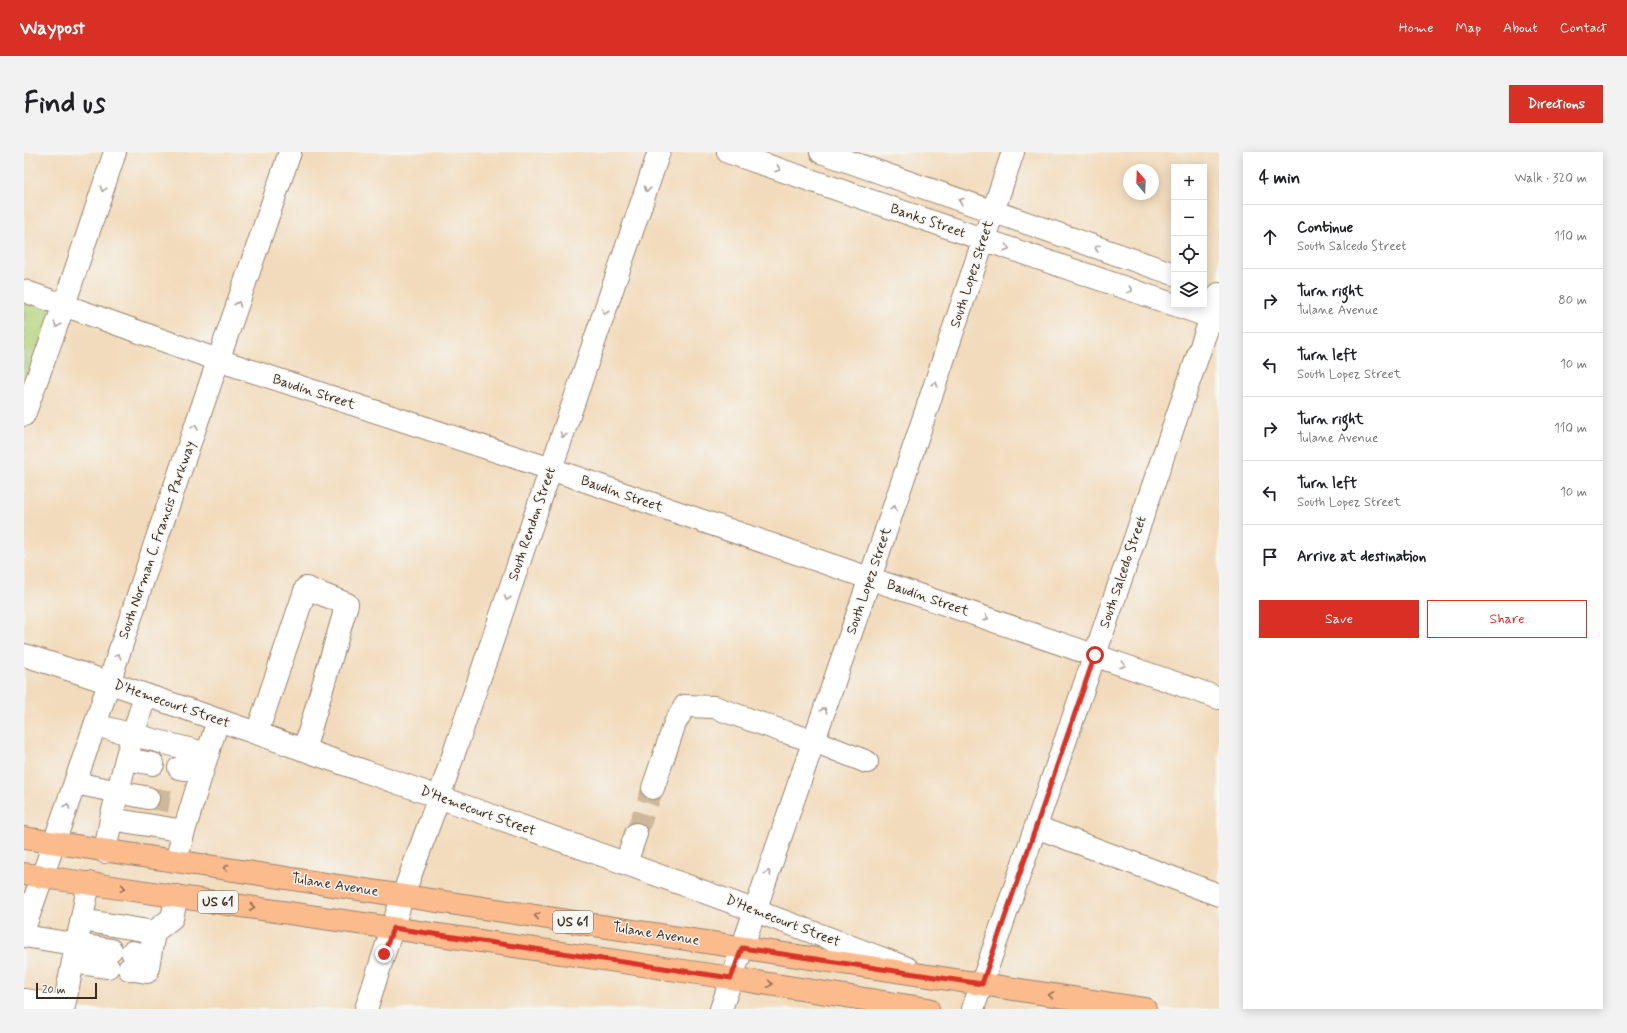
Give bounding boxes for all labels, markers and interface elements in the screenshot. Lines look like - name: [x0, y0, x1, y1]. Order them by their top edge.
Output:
- text: Waypost: [20, 16, 85, 41]
- text: Home: [1399, 19, 1433, 37]
- text: Map: [1455, 19, 1481, 37]
- text: About: [1503, 19, 1538, 37]
- text: Contact: [1560, 19, 1607, 37]
- button: Directions: [1509, 85, 1603, 123]
- text: Find us: [24, 86, 105, 123]
- north arrow: [1123, 164, 1159, 200]
- map controls: [1171, 164, 1207, 308]
- button: +: [1171, 164, 1207, 200]
- one-way arrow: [774, 165, 781, 173]
- text: 4 min: [1259, 167, 1300, 189]
- text: Walk · 320 m: [1514, 170, 1587, 187]
- one-way arrow: [99, 185, 107, 192]
- one-way arrow: [643, 185, 651, 192]
- one-way arrow: [958, 197, 965, 205]
- street label: Banks Street: [888, 200, 968, 242]
- button: −: [1171, 200, 1207, 236]
- street label: South Lopez Street: [946, 217, 998, 330]
- text: Continue: [1297, 218, 1353, 238]
- icon: ahead: [1259, 226, 1281, 248]
- text: 110 m: [1554, 228, 1587, 245]
- button: locate: [1171, 236, 1207, 272]
- text: South Salcedo Street: [1297, 238, 1406, 255]
- one-way arrow: [1003, 243, 1010, 252]
- one-way arrow: [1094, 244, 1101, 252]
- button: layers: [1171, 272, 1207, 308]
- text: Turn right: [1297, 282, 1364, 302]
- one-way arrow: [1126, 285, 1133, 294]
- icon: right: [1259, 290, 1281, 312]
- text: 80 m: [1558, 292, 1587, 309]
- one-way arrow: [233, 301, 241, 308]
- text: Tulane Avenue: [1297, 302, 1378, 319]
- one-way arrow: [601, 308, 609, 315]
- one-way arrow: [53, 322, 61, 329]
- text: Turn left: [1297, 346, 1357, 366]
- icon: left: [1259, 354, 1281, 376]
- text: 10 m: [1560, 356, 1587, 373]
- text: South Lopez Street: [1297, 366, 1401, 383]
- street label: Baudin Street: [270, 370, 358, 414]
- one-way arrow: [930, 381, 939, 388]
- text: Turn right: [1297, 410, 1364, 430]
- icon: right: [1259, 418, 1281, 440]
- text: 110 m: [1554, 420, 1587, 437]
- one-way arrow: [191, 423, 199, 430]
- text: Tulane Avenue: [1297, 430, 1378, 447]
- one-way arrow: [559, 431, 567, 438]
- street label: South Norman C. Francis Parkway: [115, 439, 199, 641]
- street label: South Rendon Street: [504, 465, 560, 583]
- street label: Baudin Street: [578, 471, 666, 517]
- text: Turn left: [1297, 474, 1357, 494]
- icon: left: [1259, 482, 1281, 504]
- text: 10 m: [1560, 484, 1587, 501]
- text: South Lopez Street: [1297, 494, 1401, 511]
- one-way arrow: [889, 504, 898, 511]
- street label: South Salcedo Street: [1095, 513, 1151, 631]
- street label: South Lopez Street: [842, 524, 896, 637]
- icon: arrive: [1259, 546, 1281, 568]
- text: Arrive at destination: [1297, 547, 1426, 567]
- street label: Baudin Street: [884, 575, 972, 621]
- one-way arrow: [503, 594, 512, 601]
- button: Save: [1259, 600, 1419, 638]
- button: Share: [1427, 600, 1587, 638]
- one-way arrow: [983, 613, 990, 622]
- route start: [1086, 646, 1104, 664]
- one-way arrow: [113, 653, 122, 660]
- one-way arrow: [1119, 660, 1126, 668]
- street label: D'Hemecourt Street: [112, 676, 233, 732]
- one-way arrow: [820, 707, 828, 714]
- street label: D'Hemecourt Street: [418, 782, 538, 840]
- one-way arrow: [62, 802, 71, 809]
- one-way arrow: [223, 865, 229, 873]
- street label: Tulane Avenue: [290, 869, 380, 901]
- one-way arrow: [763, 869, 772, 876]
- one-way arrow: [120, 883, 126, 892]
- road number: US 61: [198, 891, 238, 913]
- street label: D'Hemecourt Street: [723, 891, 843, 951]
- one-way arrow: [249, 902, 255, 911]
- road number: US 61: [553, 911, 593, 933]
- one-way arrow: [534, 912, 540, 921]
- street label: Tulane Avenue: [611, 918, 701, 950]
- route end: [375, 945, 393, 963]
- one-way arrow: [767, 979, 773, 988]
- scale bar: [36, 981, 97, 1000]
- text: 20 m: [42, 983, 65, 997]
- one-way arrow: [1048, 991, 1054, 1000]

